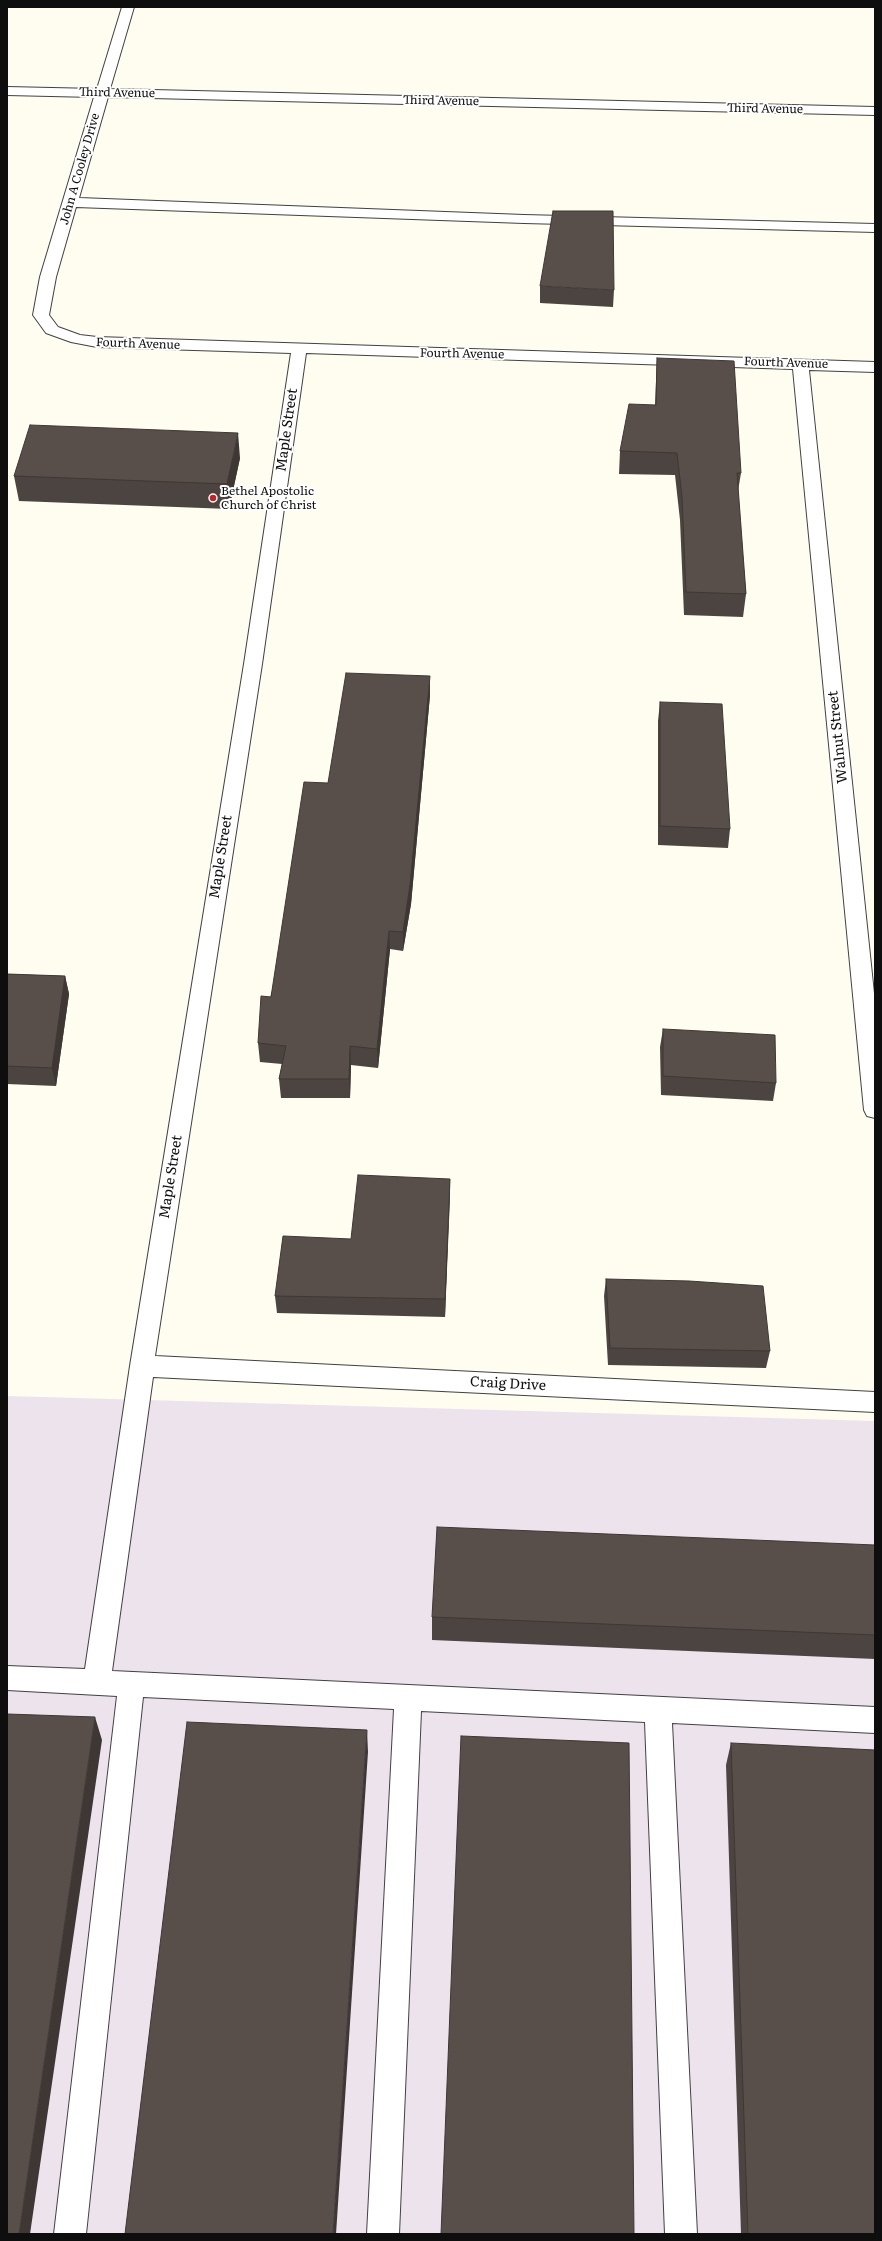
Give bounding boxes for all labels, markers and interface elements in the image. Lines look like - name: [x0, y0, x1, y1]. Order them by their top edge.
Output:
- street label: Third Avenue: [79, 85, 155, 101]
- street label: Third Avenue: [403, 93, 479, 109]
- street label: Third Avenue: [727, 101, 803, 117]
- street label: John A Cooley Drive: [57, 112, 103, 226]
- street label: Fourth Avenue: [96, 335, 180, 353]
- street label: Fourth Avenue: [420, 346, 504, 362]
- street label: Fourth Avenue: [744, 354, 828, 372]
- street label: Maple Street: [273, 387, 301, 473]
- place label: Bethel Apostolic Church of Christ: [221, 484, 316, 512]
- marker: Bethel Apostolic Church of Christ: [208, 493, 218, 503]
- street label: Walnut Street: [825, 690, 851, 784]
- street label: Maple Street: [206, 814, 236, 900]
- street label: Maple Street: [156, 1134, 186, 1220]
- street label: Craig Drive: [470, 1374, 546, 1394]

